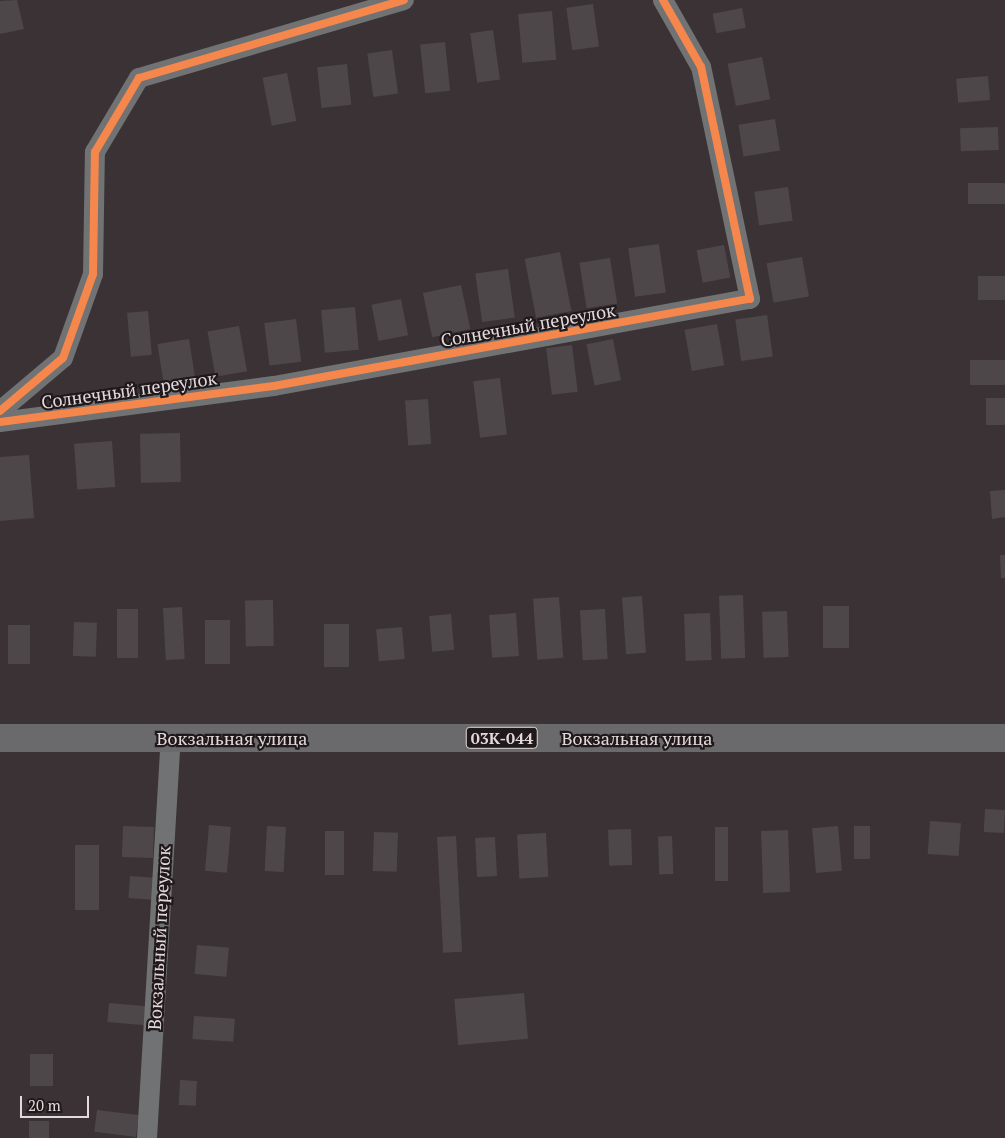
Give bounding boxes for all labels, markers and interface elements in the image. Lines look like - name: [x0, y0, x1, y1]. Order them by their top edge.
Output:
- street label: Солнечный переулок: [439, 299, 617, 351]
- street label: Солнечный переулок: [40, 367, 218, 413]
- road number: 03К-044: [466, 724, 538, 751]
- street label: Вокзальная улица: [157, 727, 307, 749]
- street label: Вокзальная улица: [562, 727, 712, 749]
- street label: Вокзальный переулок: [143, 845, 175, 1031]
- scale bar: [22, 1086, 91, 1118]
- text: 20 m: [28, 1095, 61, 1115]

